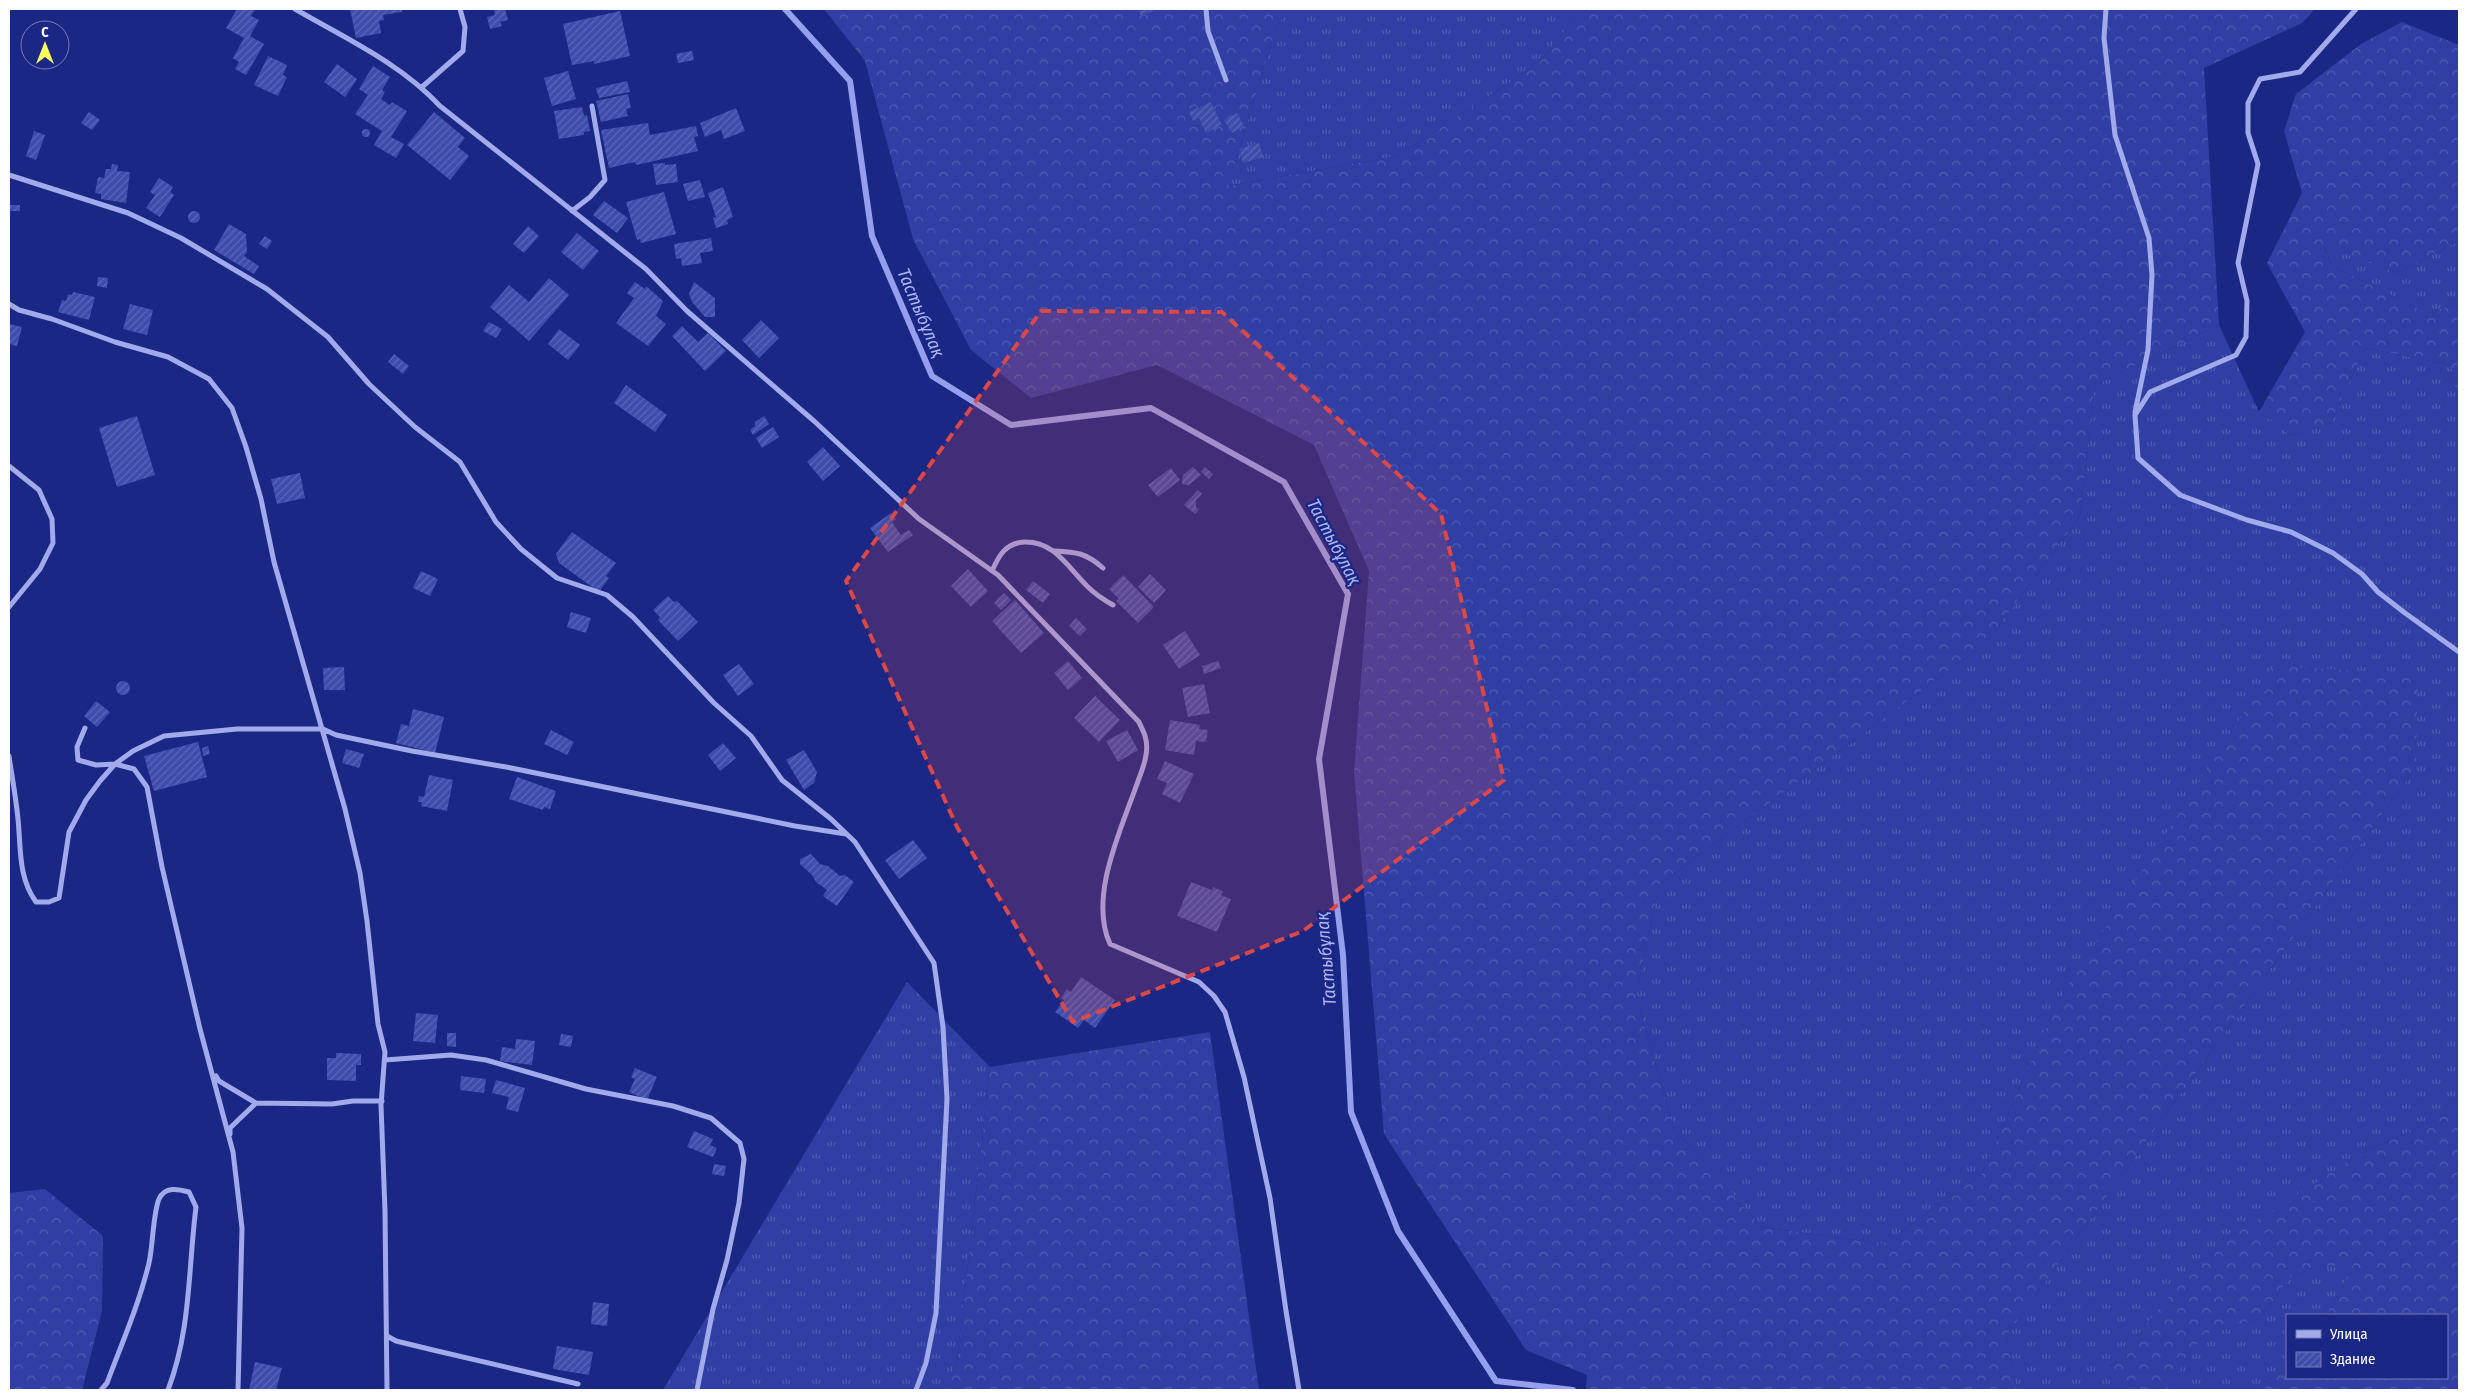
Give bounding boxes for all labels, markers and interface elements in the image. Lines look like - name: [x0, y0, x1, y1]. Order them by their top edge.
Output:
- north arrow: [20, 20, 70, 70]
- text: С: [41, 24, 49, 41]
- water label: Тастыбұлақ: [892, 265, 950, 361]
- water label: Тастыбұлақ: [1302, 495, 1366, 589]
- water label: Тастыбұлақ: [1311, 911, 1341, 1007]
- legend: [2286, 1314, 2448, 1379]
- text: Улица: [2329, 1325, 2368, 1343]
- text: Здание: [2330, 1350, 2376, 1368]

